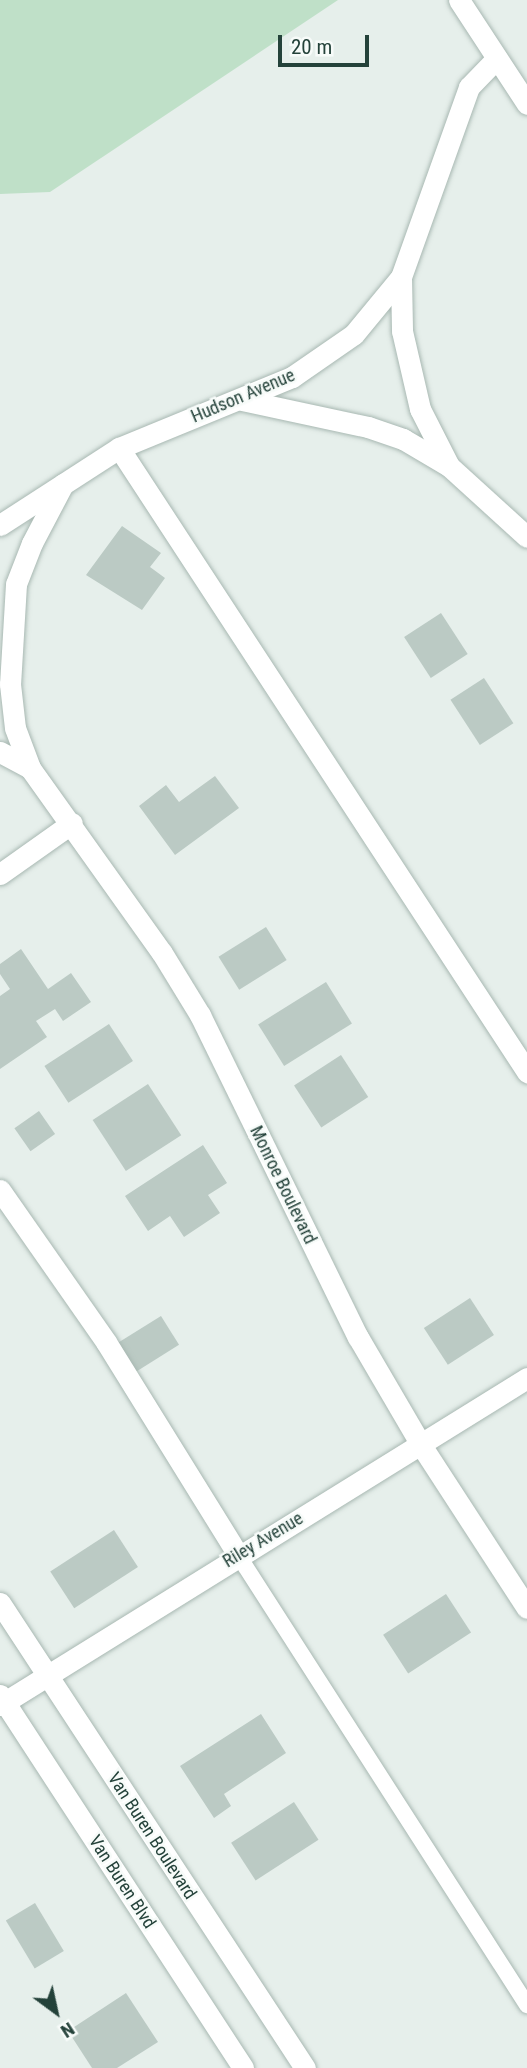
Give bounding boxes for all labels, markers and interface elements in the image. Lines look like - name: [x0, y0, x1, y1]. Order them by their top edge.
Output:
- scale bar: [282, 21, 373, 65]
- text: 20 m: [291, 35, 332, 59]
- street label: Hudson Avenue: [188, 364, 298, 428]
- street label: Monroe Boulevard: [245, 1122, 321, 1248]
- street label: Riley Avenue: [219, 1508, 307, 1572]
- street label: Van Buren Boulevard: [103, 1769, 201, 1903]
- street label: Van Buren Blvd: [84, 1831, 160, 1933]
- north arrow: [21, 1977, 91, 2047]
- text: N: [57, 2017, 79, 2043]

